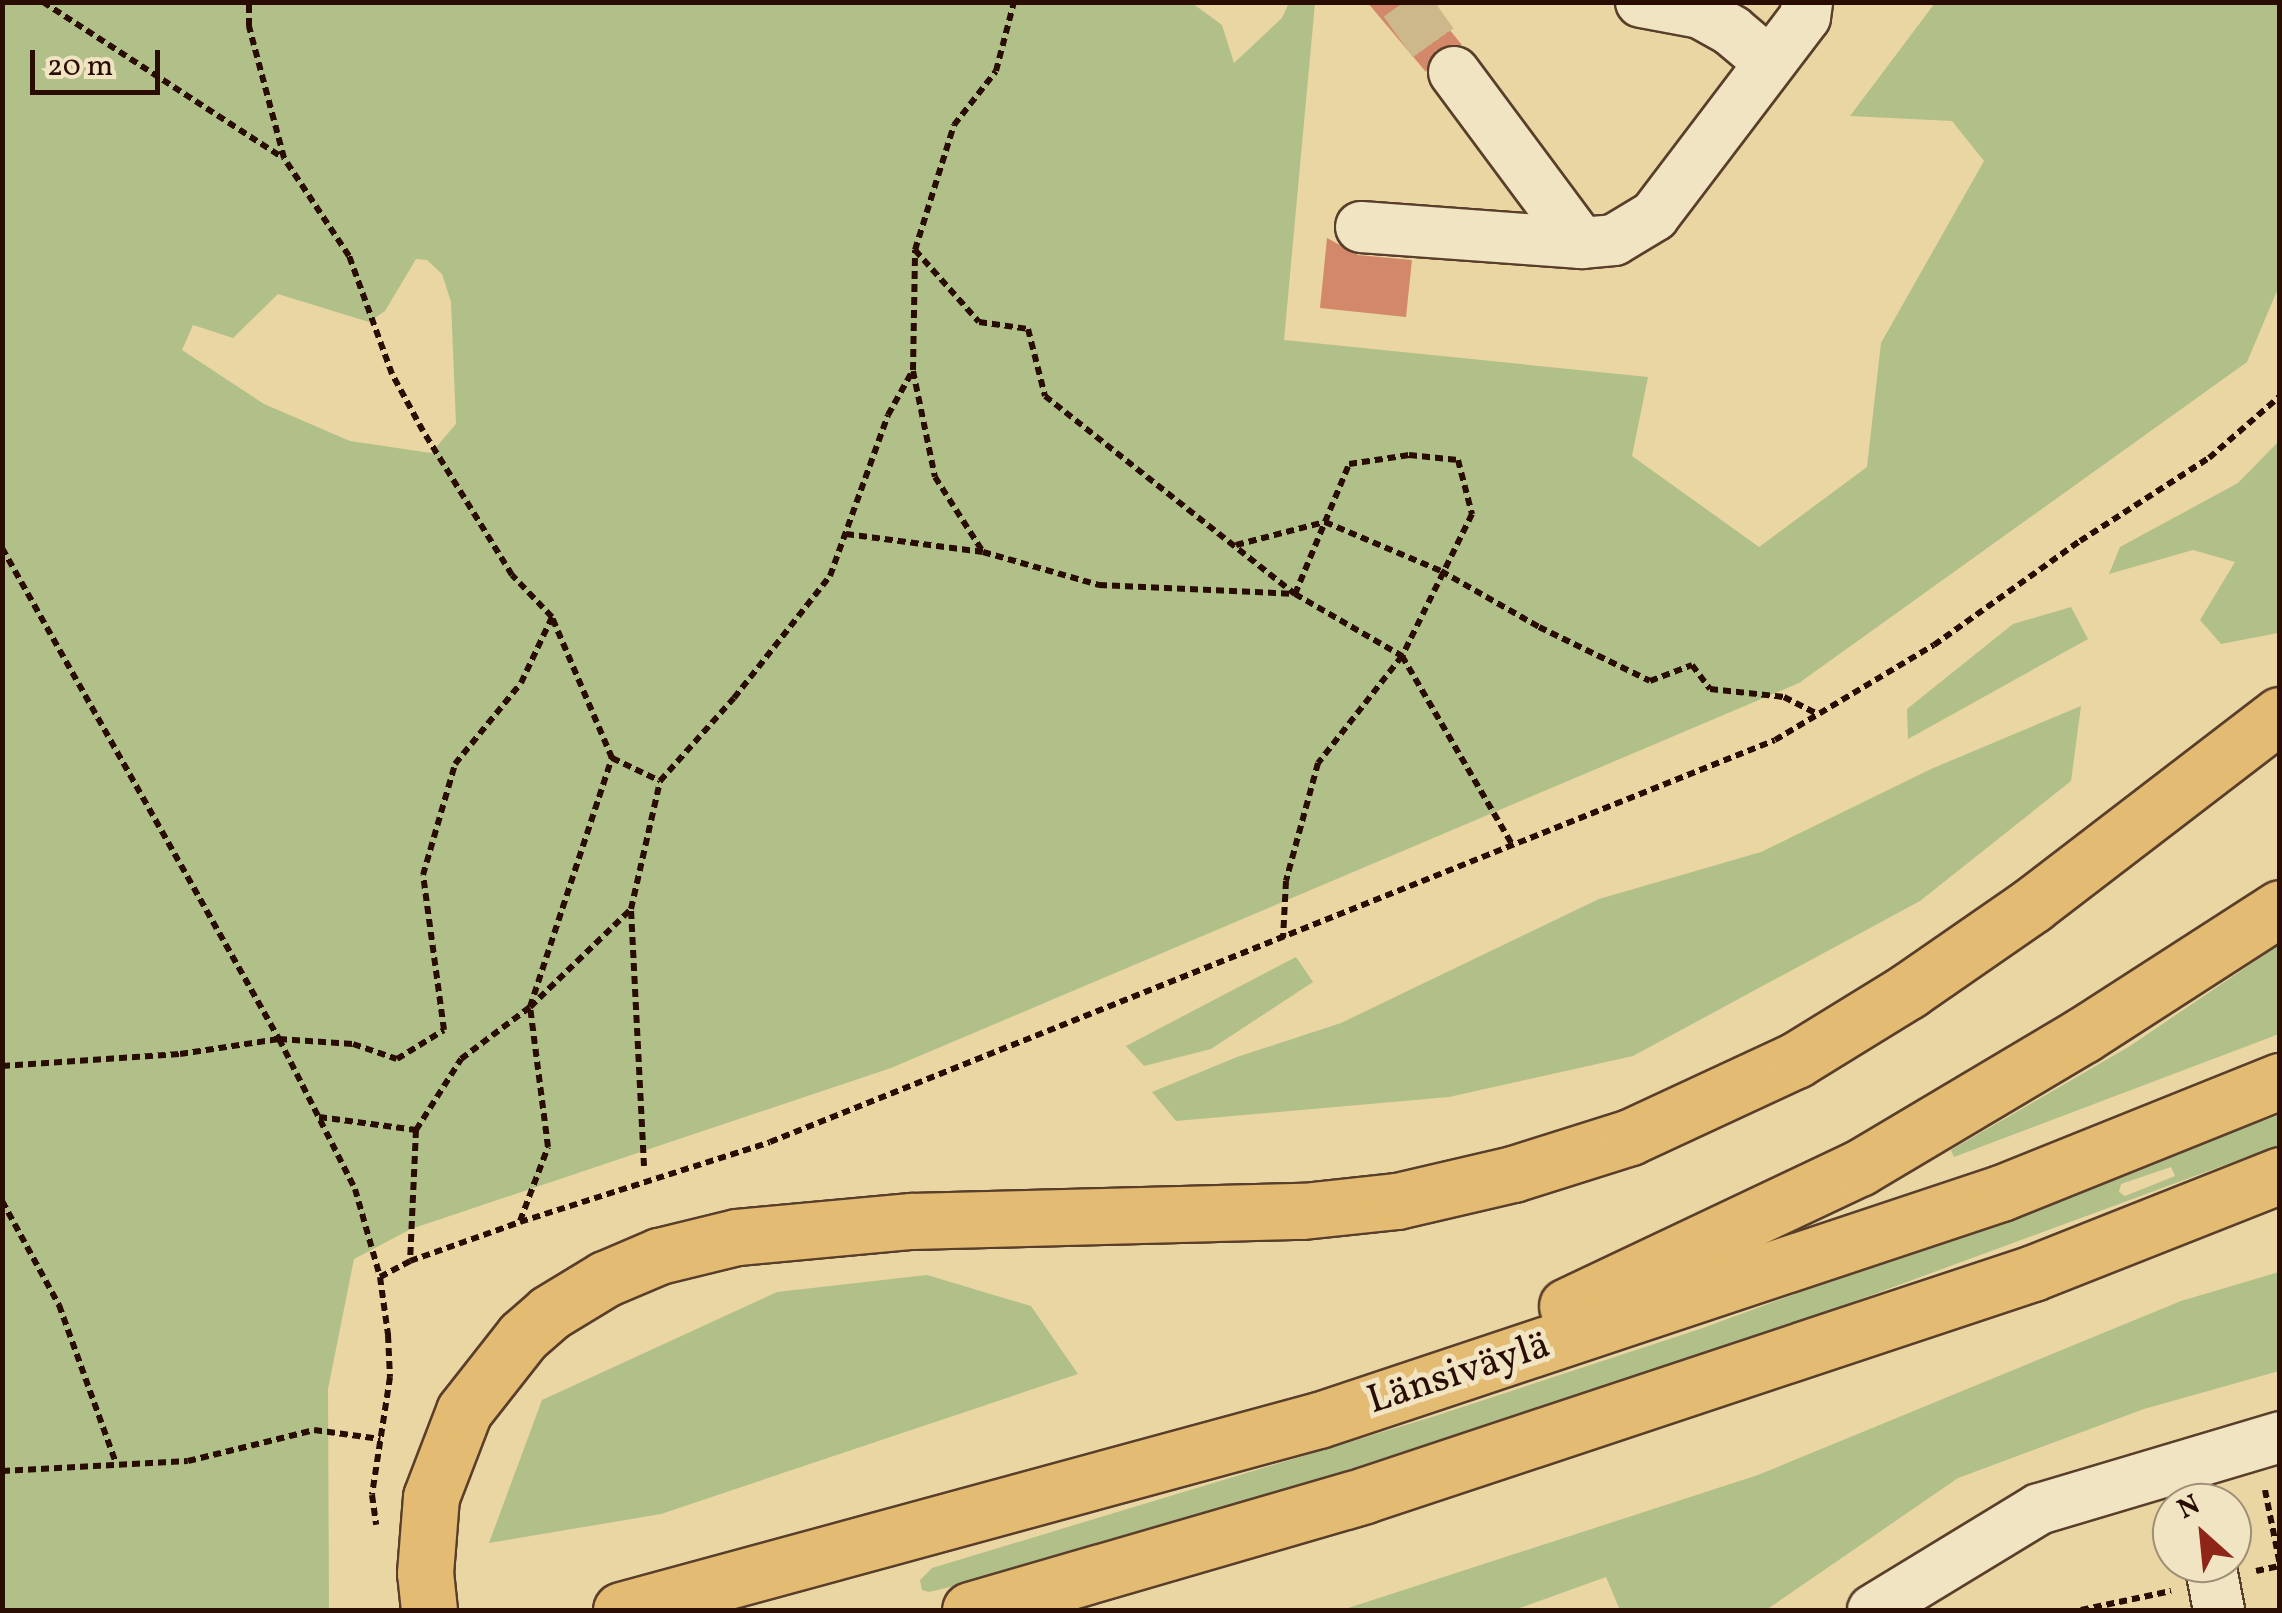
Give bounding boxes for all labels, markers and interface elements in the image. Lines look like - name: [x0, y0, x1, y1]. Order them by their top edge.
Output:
- scale bar: [35, 30, 165, 92]
- text: 20 m: [47, 46, 113, 88]
- street label: Länsiväylä: [1362, 1322, 1556, 1426]
- north arrow: [2152, 1483, 2252, 1583]
- text: N: [2171, 1486, 2207, 1530]

